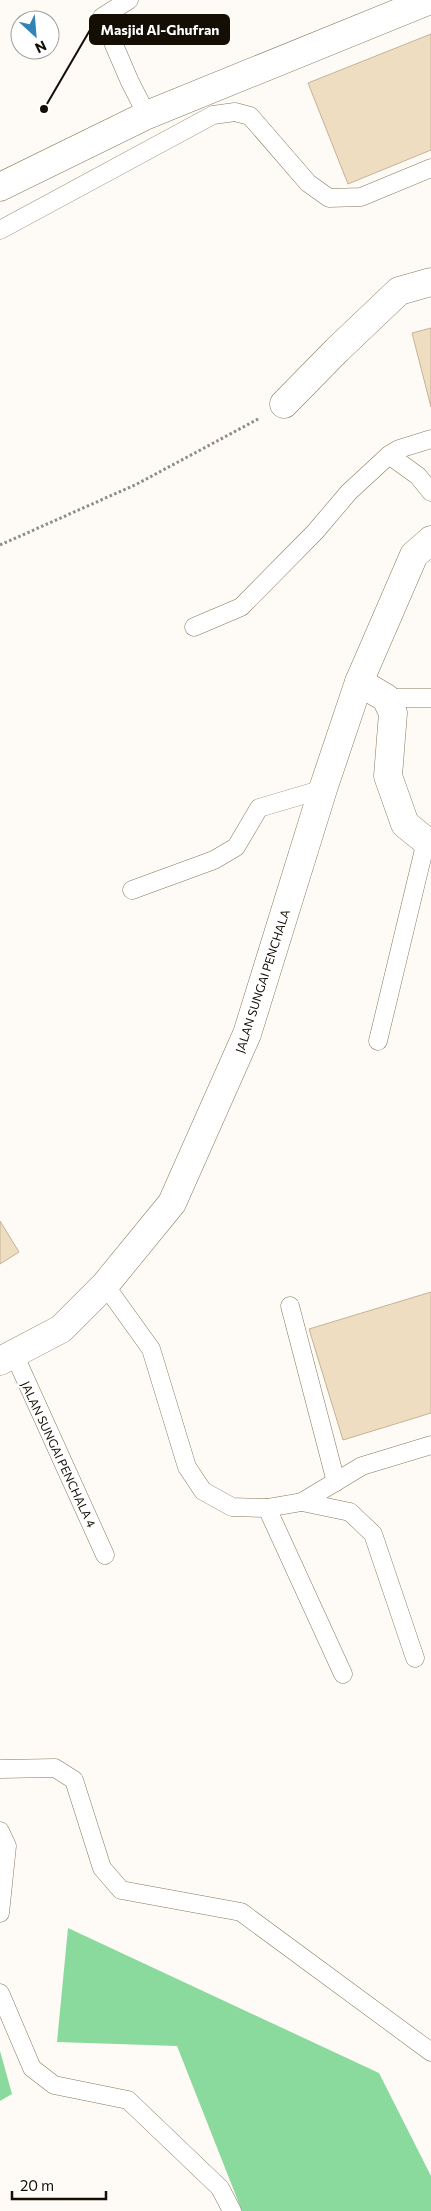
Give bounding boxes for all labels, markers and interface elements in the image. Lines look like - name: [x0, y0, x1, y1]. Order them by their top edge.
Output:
- north arrow: [10, 10, 60, 60]
- callout: Masjid Al-Ghufran: [90, 15, 229, 44]
- text: Masjid Al-Ghufran: [101, 21, 219, 38]
- text: N: [32, 37, 49, 57]
- street label: JALAN SUNGAI PENCHALA: [232, 907, 293, 1055]
- street label: JALAN SUNGAI PENCHALA 4: [18, 1379, 99, 1530]
- scale bar: [12, 2168, 106, 2200]
- text: 20 m: [20, 2176, 54, 2194]

